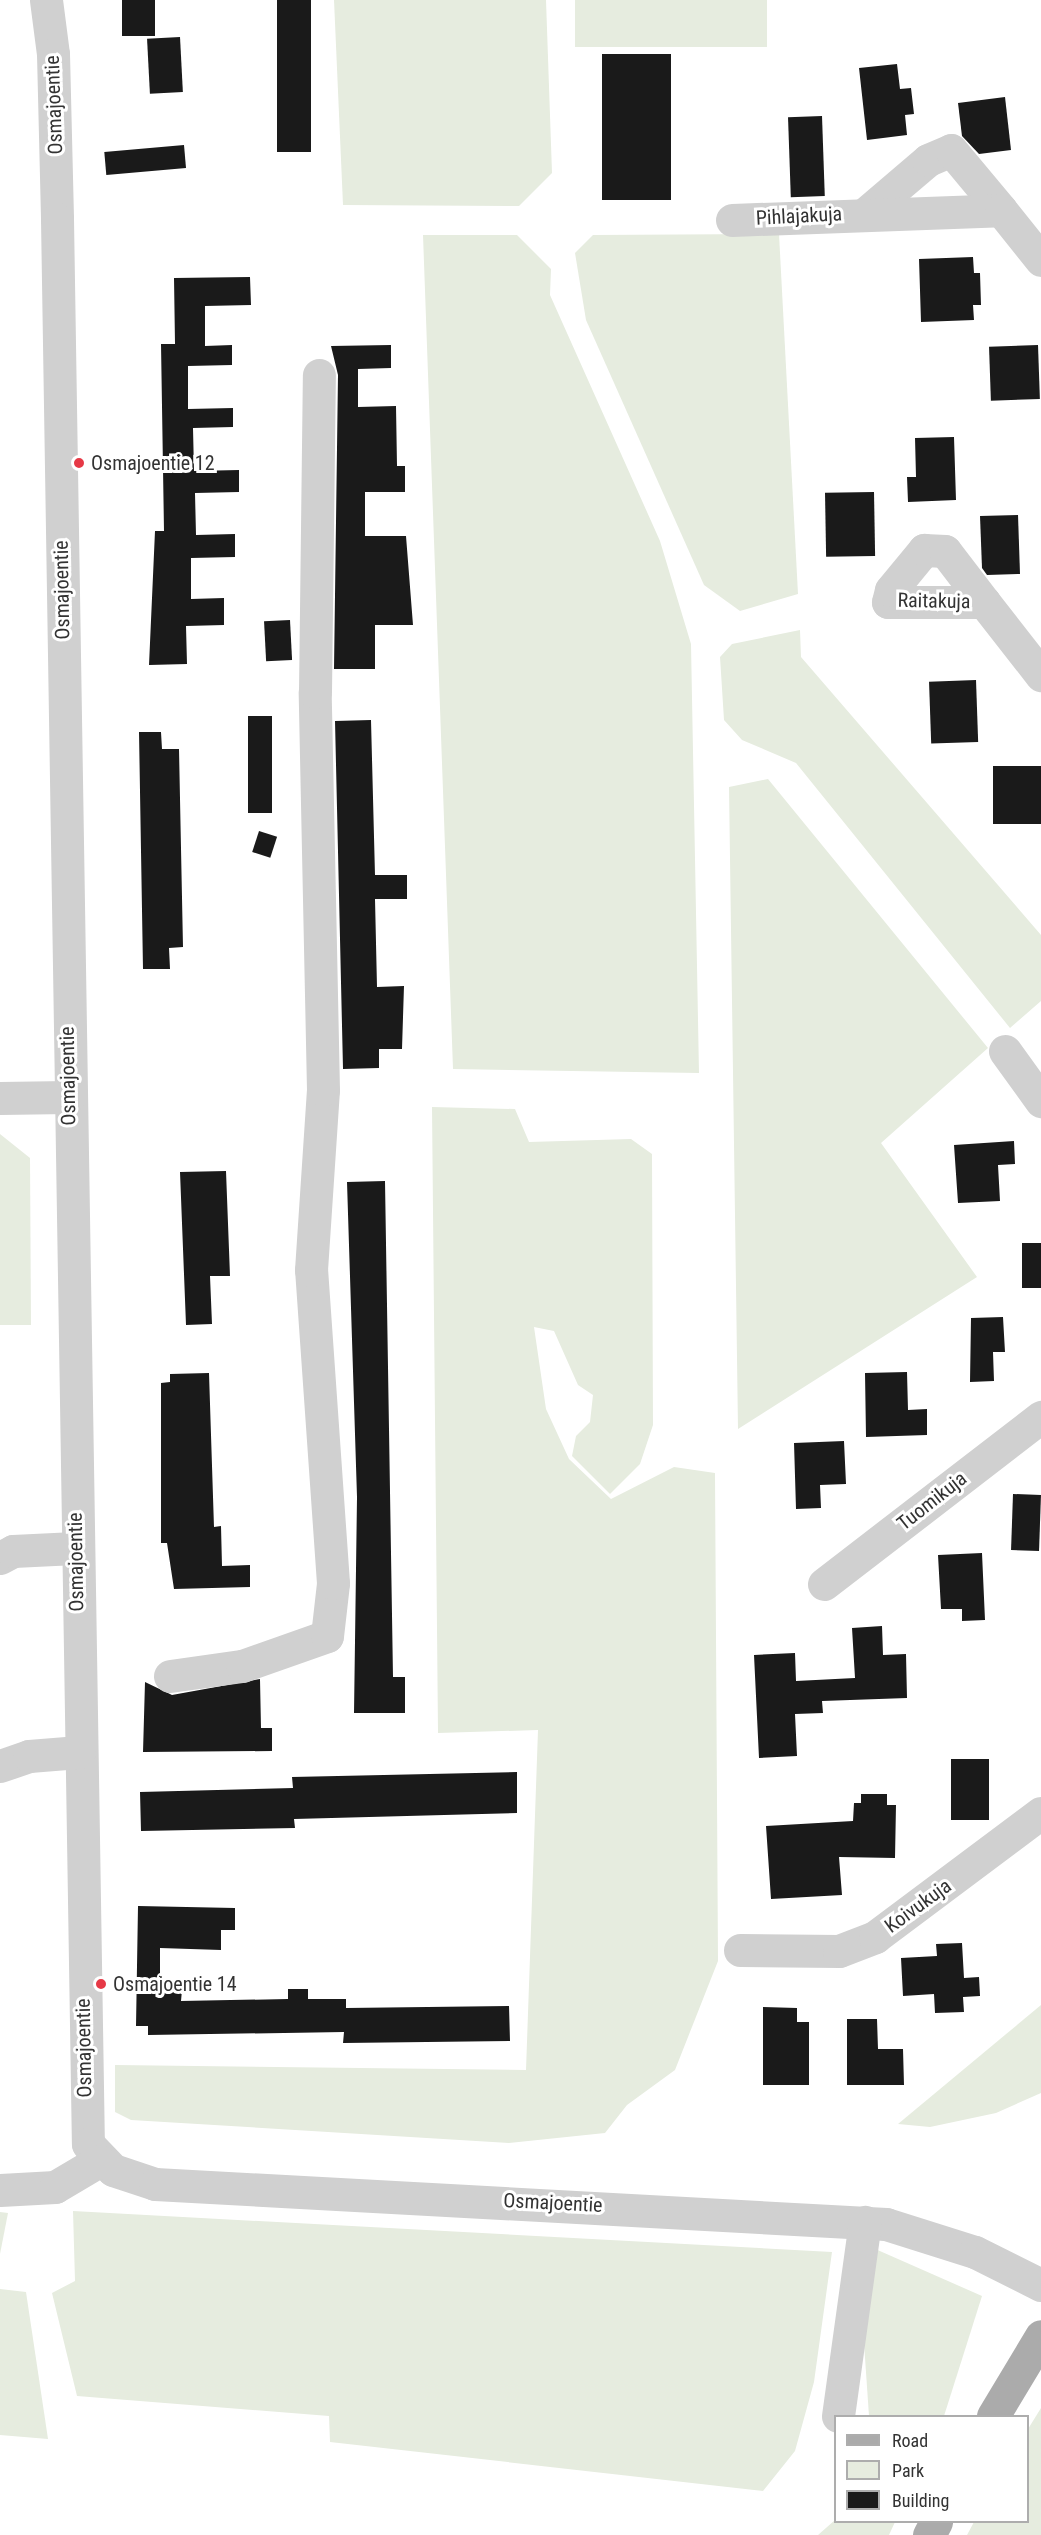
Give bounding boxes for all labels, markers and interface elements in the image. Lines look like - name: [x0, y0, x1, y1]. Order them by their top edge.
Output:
- street label: Osmajoentie: [40, 55, 68, 155]
- street label: Pihlajakuja: [755, 202, 843, 230]
- place label: Osmajoentie 12: [91, 451, 215, 475]
- marker: Osmajoentie 12: [72, 456, 86, 470]
- street label: Osmajoentie: [49, 540, 75, 640]
- street label: Raitakuja: [897, 588, 971, 614]
- street label: Osmajoentie: [55, 1026, 81, 1126]
- street label: Tuomikuja: [892, 1466, 972, 1536]
- street label: Osmajoentie: [63, 1512, 89, 1612]
- street label: Koivukuja: [880, 1874, 956, 1938]
- place label: Osmajoentie 14: [113, 1972, 237, 1996]
- marker: Osmajoentie 14: [94, 1977, 108, 1991]
- street label: Osmajoentie: [71, 1998, 97, 2098]
- street label: Osmajoentie: [503, 2188, 603, 2218]
- legend: [834, 2415, 1029, 2523]
- text: Road: [892, 2430, 928, 2451]
- text: Park: [892, 2460, 924, 2481]
- text: Building: [892, 2490, 949, 2511]

